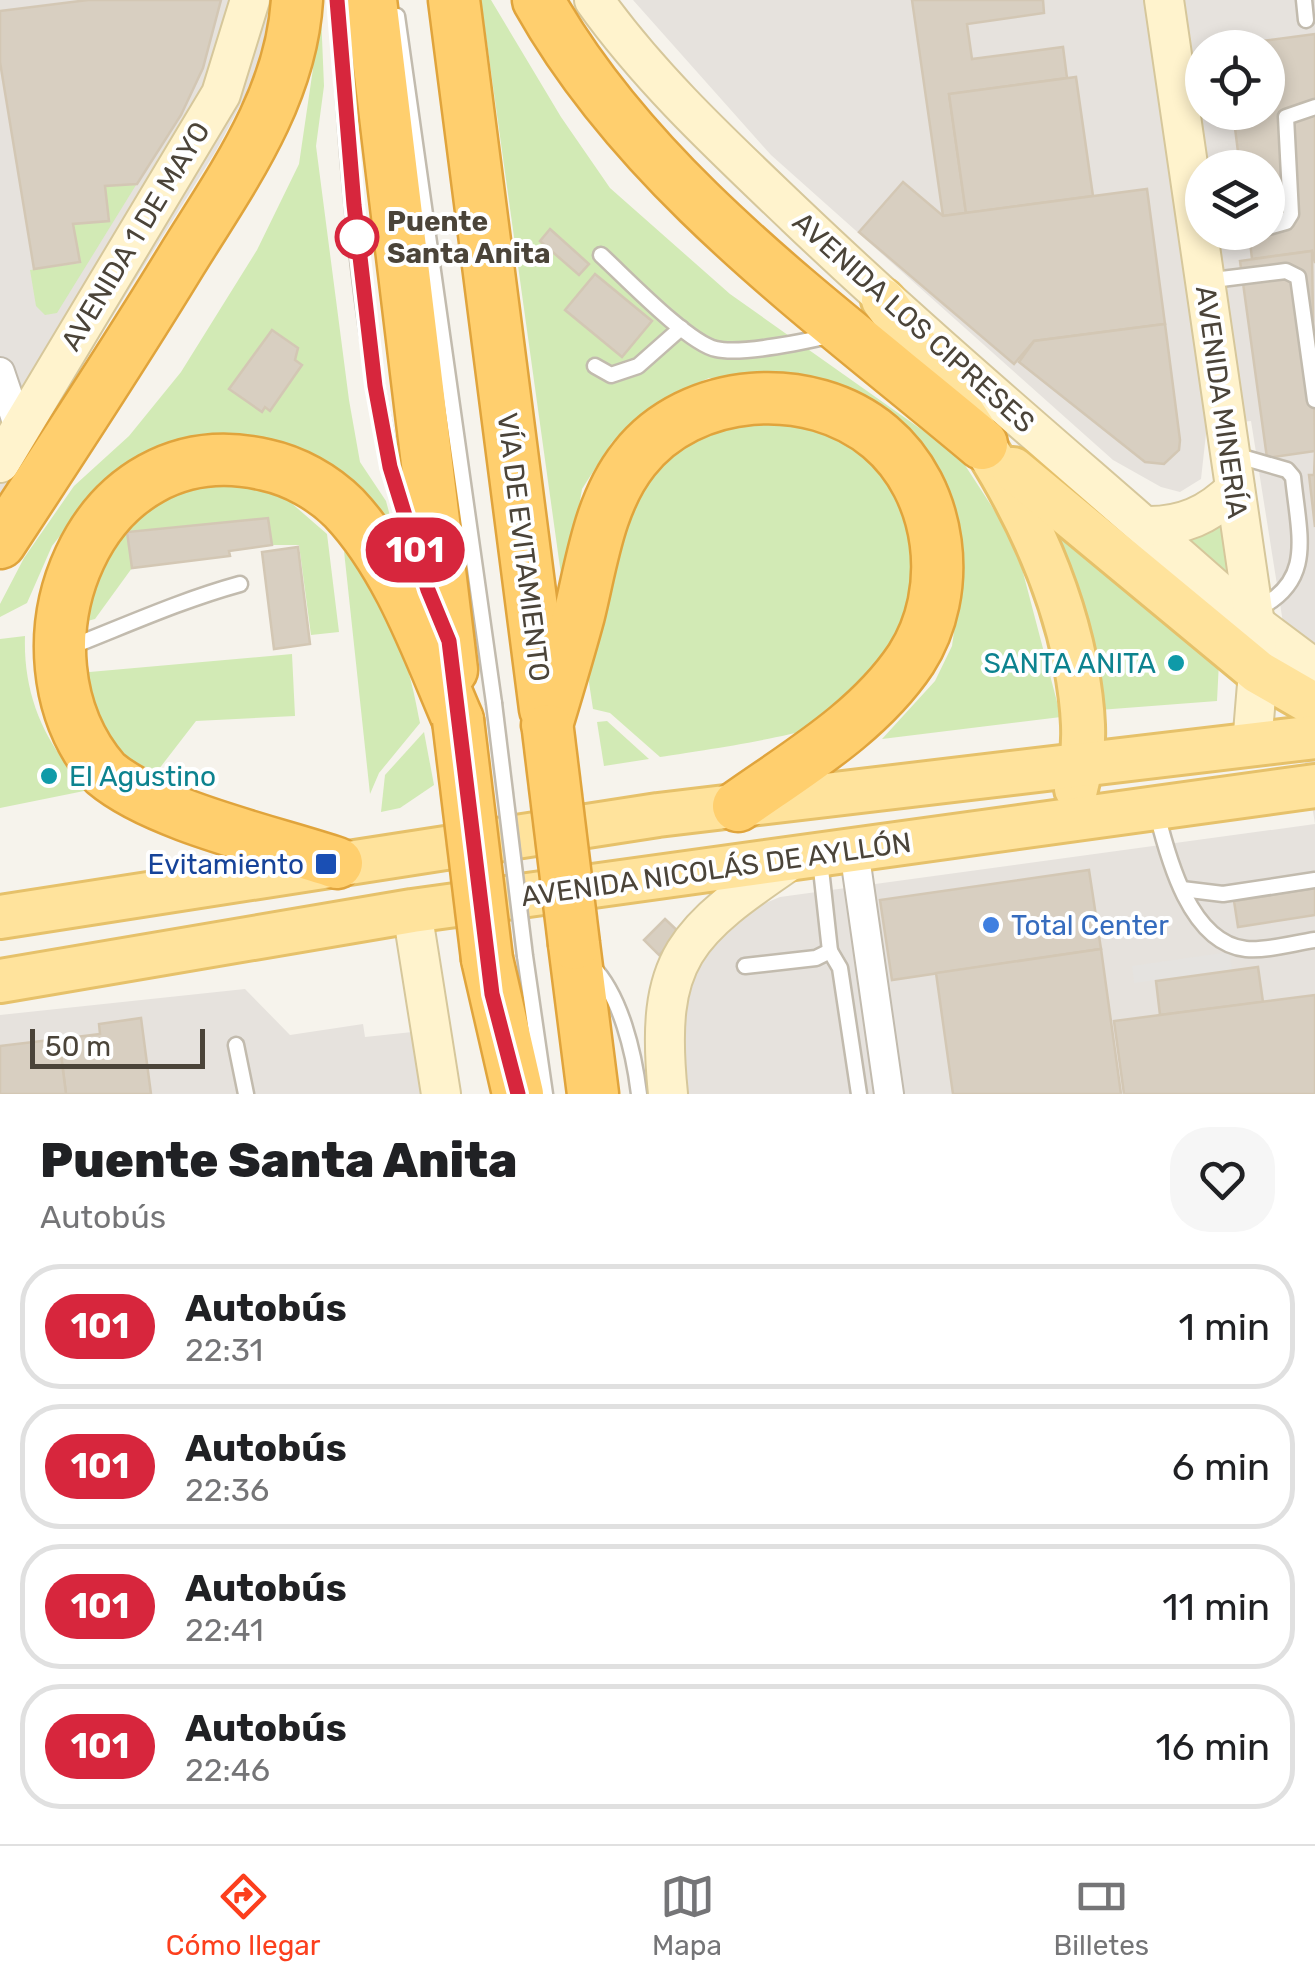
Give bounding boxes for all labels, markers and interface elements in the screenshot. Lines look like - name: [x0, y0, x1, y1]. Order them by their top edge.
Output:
- map controls: [1185, 30, 1285, 250]
- button: locate: [1185, 30, 1285, 130]
- street label: AVENIDA 1 DE MAYO: [54, 116, 217, 357]
- button: layers: [1185, 150, 1285, 250]
- place label: Puente Santa Anita: [387, 205, 550, 270]
- street label: AVENIDA LOS CIPRESES: [786, 205, 1041, 440]
- marker: Puente Santa Anita: [336, 216, 378, 258]
- street label: AVENIDA MINERÍA: [1189, 284, 1254, 521]
- street label: VÍA DE EVITAMIENTO: [491, 411, 556, 683]
- line badge: 101: [358, 518, 472, 582]
- text: 101: [386, 529, 444, 571]
- place label: SANTA ANITA: [984, 647, 1156, 680]
- marker: SANTA ANITA: [1165, 652, 1187, 674]
- place label: El Agustino: [69, 760, 216, 793]
- marker: El Agustino: [38, 765, 60, 787]
- street label: AVENIDA NICOLÁS DE AYLLÓN: [519, 826, 913, 913]
- place label: Evitamiento: [148, 848, 304, 881]
- marker: Evitamiento: [313, 851, 339, 877]
- place label: Total Center: [1011, 909, 1169, 942]
- marker: Total Center: [980, 914, 1002, 936]
- scale bar: [30, 1024, 205, 1068]
- text: 50 m: [45, 1030, 111, 1063]
- button: heart: [1170, 1127, 1275, 1232]
- text: Puente Santa Anita: [40, 1132, 517, 1189]
- text: Autobús: [40, 1198, 166, 1236]
- text: Autobús: [185, 1285, 347, 1331]
- text: 1 min: [1178, 1304, 1270, 1350]
- text: 101: [71, 1305, 129, 1347]
- text: 22:31: [185, 1331, 263, 1369]
- text: Autobús: [185, 1425, 347, 1471]
- text: 6 min: [1172, 1444, 1270, 1490]
- text: 101: [71, 1445, 129, 1487]
- text: 22:36: [185, 1471, 269, 1509]
- text: Autobús: [185, 1565, 347, 1611]
- text: 11 min: [1162, 1584, 1270, 1630]
- text: 101: [71, 1585, 129, 1627]
- text: 22:41: [185, 1611, 264, 1649]
- text: Autobús: [185, 1705, 347, 1751]
- text: 16 min: [1156, 1724, 1270, 1770]
- text: 101: [71, 1725, 129, 1767]
- text: 22:46: [185, 1751, 270, 1789]
- tab: Cómo llegar: [166, 1869, 320, 1962]
- tab: Mapa: [652, 1869, 722, 1962]
- tab: Billetes: [1054, 1869, 1149, 1962]

